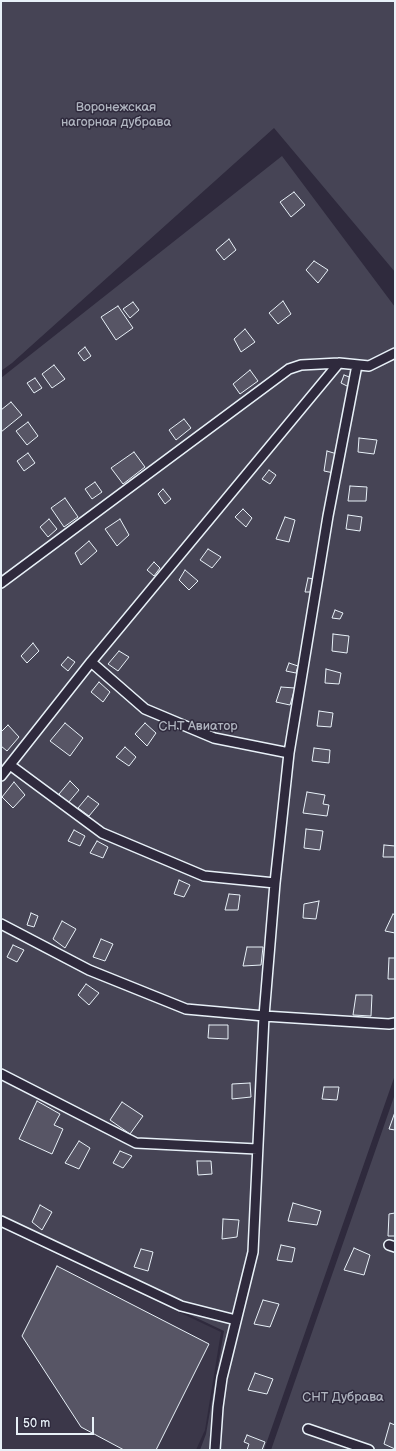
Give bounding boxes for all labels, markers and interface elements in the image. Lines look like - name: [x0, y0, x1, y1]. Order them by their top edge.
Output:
- park label: Воронежская нагорная дубрава: [61, 100, 171, 131]
- park label: СНТ Авиатор: [158, 719, 238, 735]
- park label: СНТ Дубрава: [302, 1390, 384, 1406]
- scale bar: [18, 1409, 96, 1435]
- text: 50 m: [23, 1416, 50, 1431]

